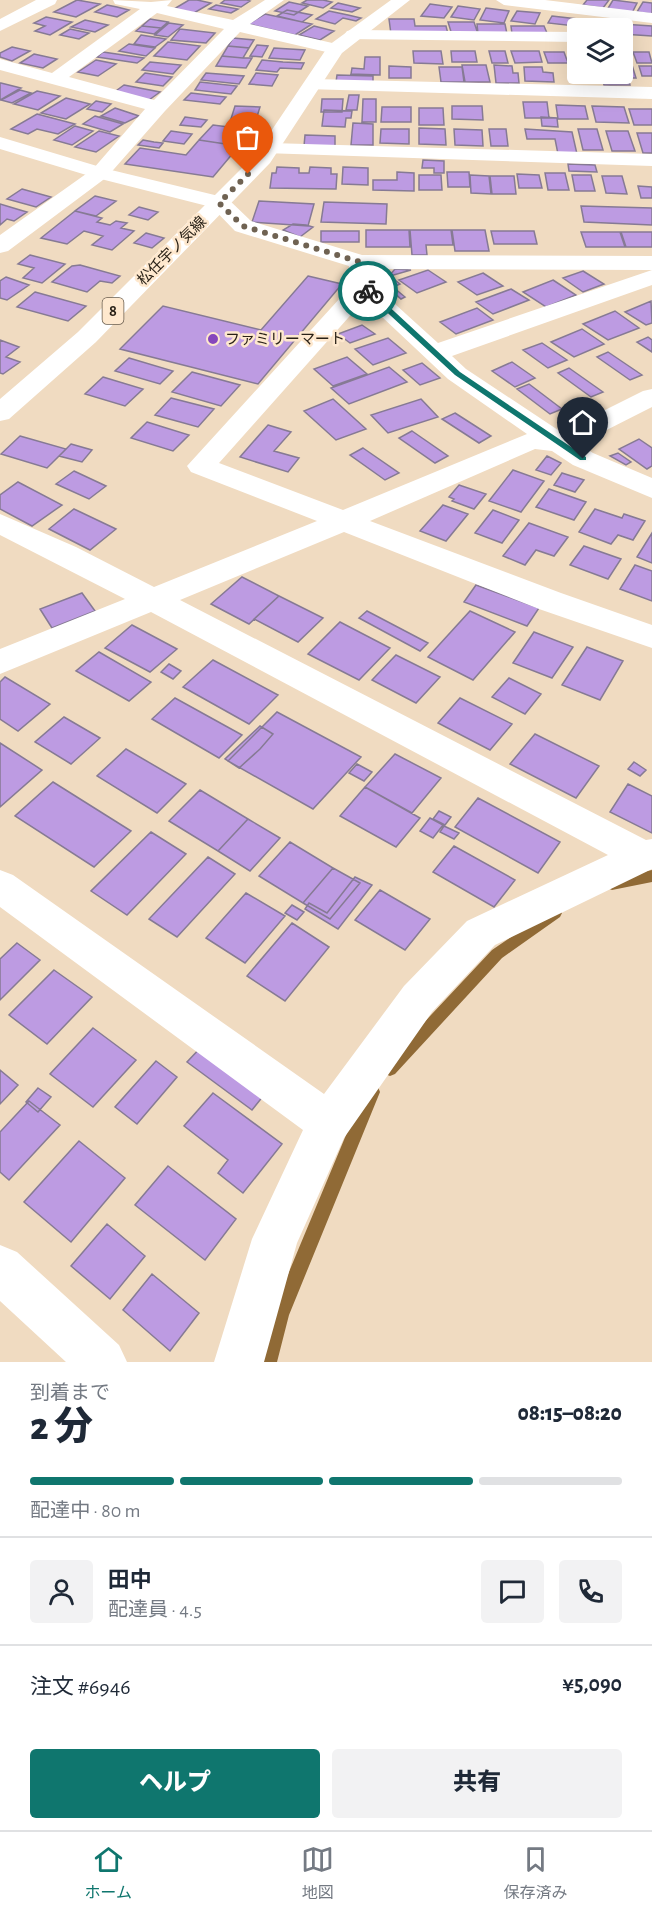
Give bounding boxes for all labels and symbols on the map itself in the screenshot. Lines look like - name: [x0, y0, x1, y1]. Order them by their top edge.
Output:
- pin: [222, 112, 273, 174]
- street label: 松任宇ノ気線: [134, 213, 209, 288]
- courier: [338, 261, 398, 321]
- road number: 8: [102, 298, 124, 324]
- marker: ファミリーマート: [206, 332, 220, 346]
- place label: ファミリーマート: [225, 332, 345, 347]
- pin: [557, 397, 608, 459]

